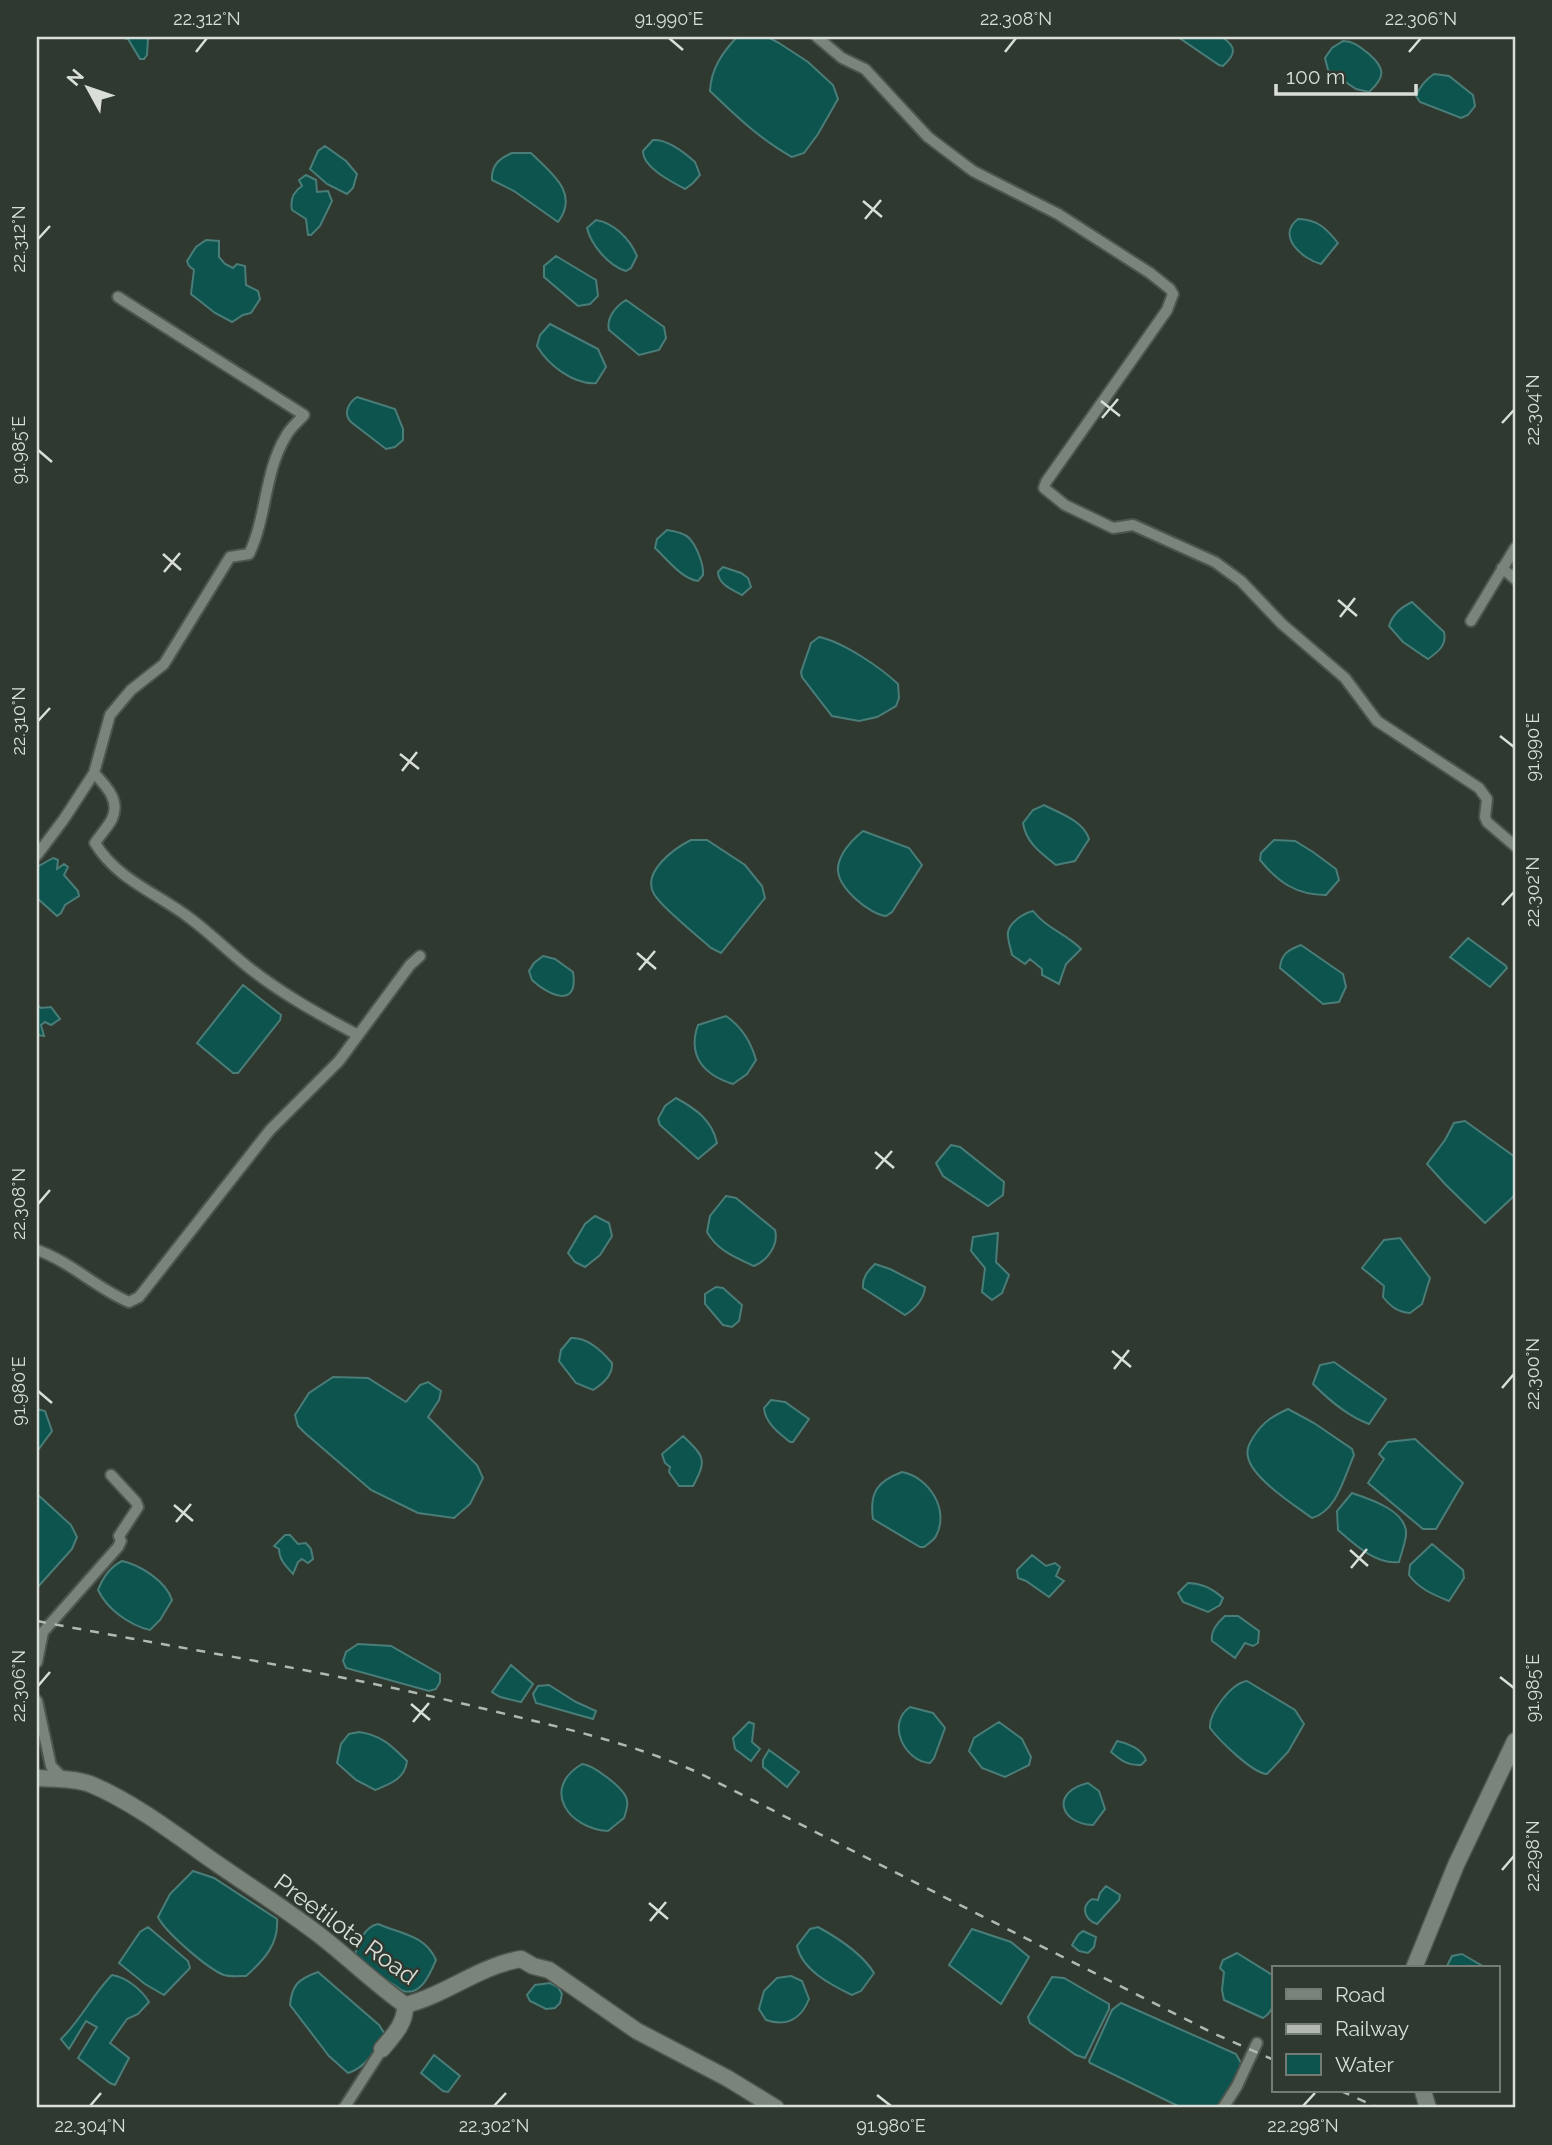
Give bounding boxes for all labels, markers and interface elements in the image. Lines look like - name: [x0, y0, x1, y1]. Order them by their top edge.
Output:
- text: 22.312°N: [173, 8, 241, 29]
- text: 91.990°E: [634, 8, 704, 29]
- text: 22.308°N: [980, 8, 1052, 29]
- text: 22.306°N: [1385, 8, 1457, 29]
- north arrow: [52, 52, 122, 122]
- scale bar: [1276, 52, 1416, 96]
- text: N: [62, 64, 88, 90]
- text: 100 m: [1286, 64, 1345, 89]
- text: 22.312°N: [8, 205, 29, 273]
- text: 22.304°N: [1522, 374, 1543, 446]
- text: 91.985°E: [8, 416, 29, 484]
- text: 22.310°N: [8, 687, 29, 755]
- text: 91.990°E: [1522, 712, 1543, 782]
- text: 22.302°N: [1522, 857, 1543, 927]
- text: 22.308°N: [8, 1168, 29, 1240]
- text: 22.300°N: [1522, 1338, 1543, 1410]
- text: 91.980°E: [8, 1356, 29, 1426]
- text: 22.306°N: [8, 1650, 29, 1722]
- text: 91.985°E: [1522, 1654, 1543, 1722]
- text: 22.298°N: [1522, 1820, 1543, 1892]
- street label: Preetilota Road: [269, 1867, 423, 1991]
- legend: [1272, 1966, 1500, 2092]
- text: Road: [1335, 1982, 1385, 2007]
- text: Railway: [1335, 2016, 1409, 2041]
- text: Water: [1335, 2052, 1394, 2077]
- text: 22.304°N: [54, 2115, 126, 2136]
- text: 22.302°N: [459, 2115, 529, 2136]
- text: 91.980°E: [856, 2115, 926, 2136]
- text: 22.298°N: [1267, 2115, 1339, 2136]

